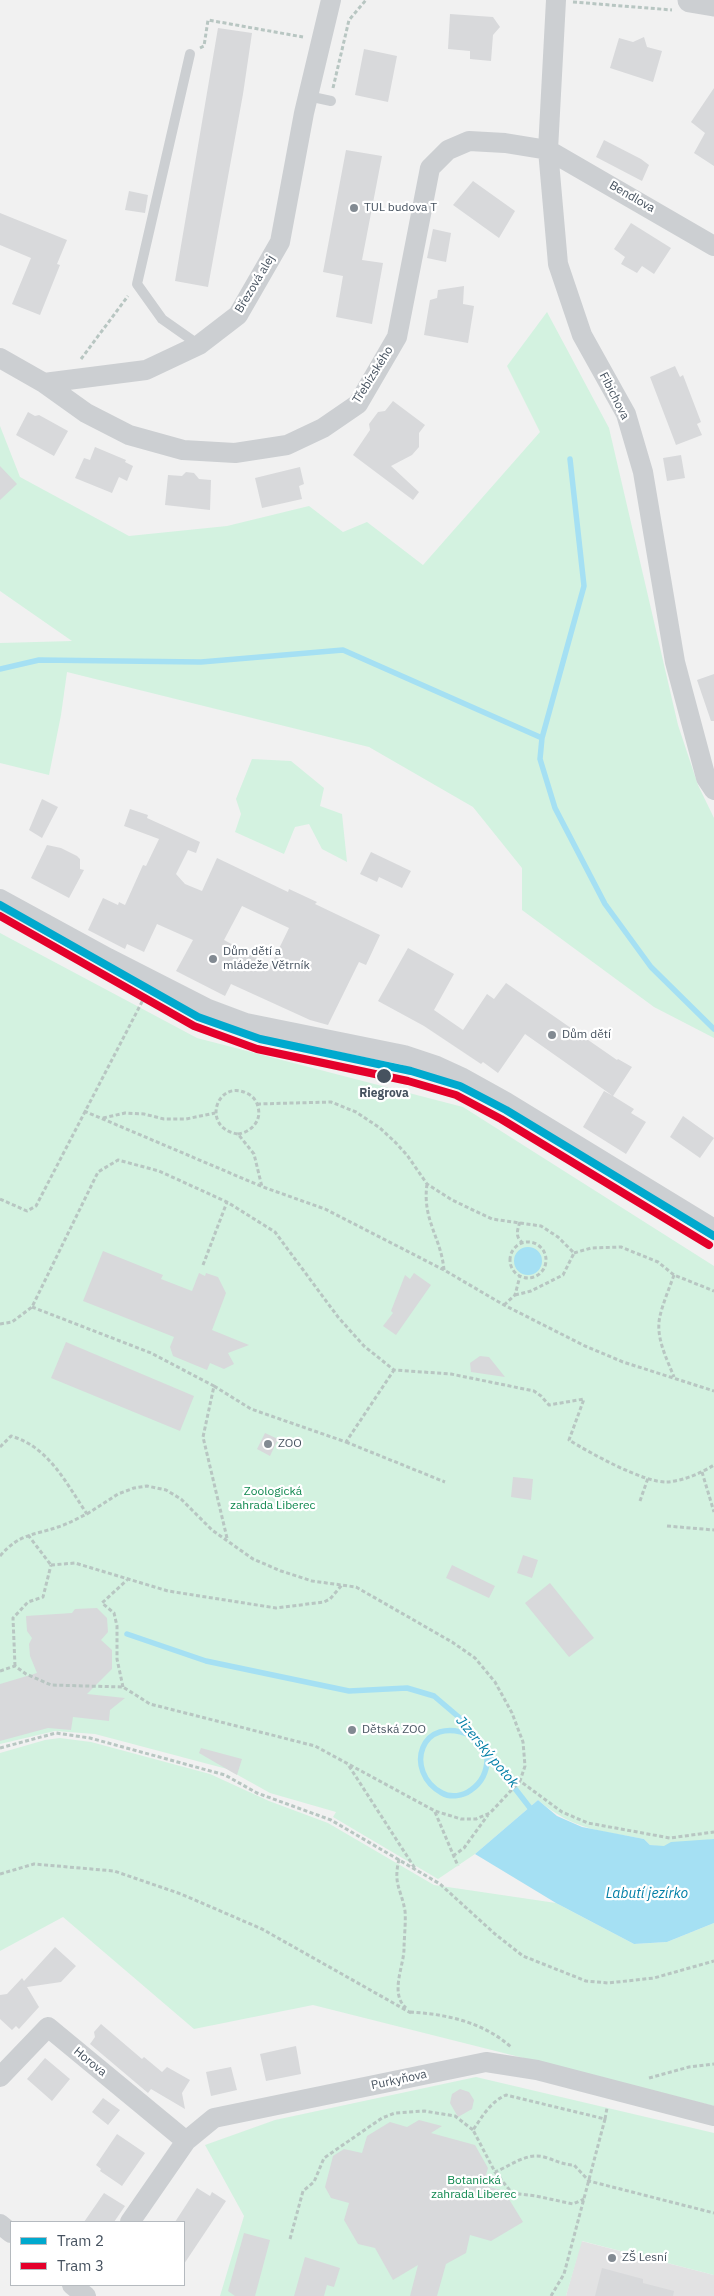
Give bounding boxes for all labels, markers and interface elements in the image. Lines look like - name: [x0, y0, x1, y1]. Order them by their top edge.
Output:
- street label: Bendlova: [607, 178, 657, 216]
- place label: TUL budova T: [364, 201, 437, 215]
- marker: TUL budova T: [348, 202, 360, 214]
- street label: Březová alej: [232, 252, 278, 316]
- street label: Třebízského: [350, 344, 396, 406]
- street label: Fibichova: [596, 370, 632, 422]
- place label: Dům dětí a mládeže Větrník: [223, 945, 310, 973]
- marker: Dům dětí a mládeže Větrník: [207, 953, 219, 965]
- place label: Dům dětí: [562, 1028, 611, 1042]
- marker: Dům dětí: [546, 1029, 558, 1041]
- marker: Riegrova: [375, 1067, 393, 1085]
- place label: Riegrova: [359, 1087, 409, 1101]
- place label: ZOO: [278, 1437, 302, 1451]
- marker: ZOO: [262, 1438, 274, 1450]
- park label: Zoologická zahrada Liberec: [230, 1485, 316, 1513]
- water label: Jizerský potok: [452, 1713, 522, 1791]
- place label: Dětská ZOO: [362, 1723, 426, 1737]
- marker: Dětská ZOO: [346, 1724, 358, 1736]
- water label: Labutí jezírko: [606, 1886, 688, 1902]
- street label: Horova: [71, 2044, 109, 2080]
- street label: Purkyňova: [370, 2067, 428, 2093]
- park label: Botanická zahrada Liberec: [431, 2174, 517, 2202]
- legend: [10, 2221, 185, 2286]
- text: Tram 2: [57, 2231, 104, 2250]
- place label: ZŠ Lesní: [622, 2251, 667, 2265]
- marker: ZŠ Lesní: [606, 2252, 618, 2264]
- text: Tram 3: [57, 2256, 104, 2275]

